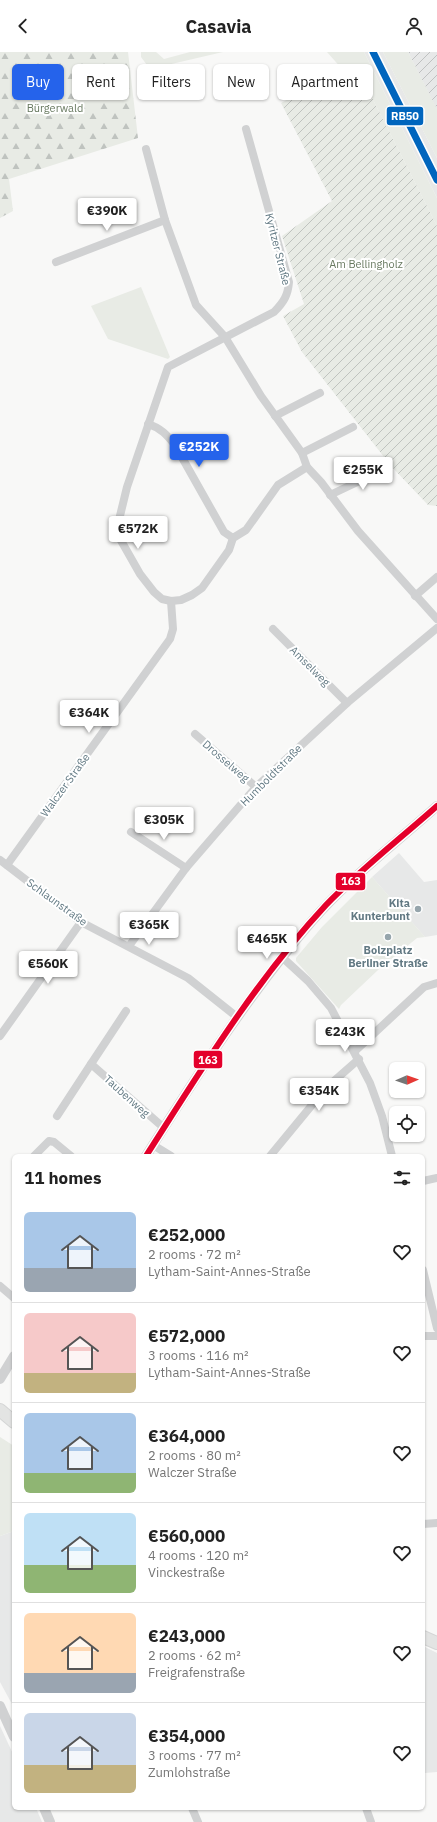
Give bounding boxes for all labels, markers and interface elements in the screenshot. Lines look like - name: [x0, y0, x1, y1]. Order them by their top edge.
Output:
- icon: back: [12, 15, 34, 37]
- text: Casavia: [185, 15, 252, 38]
- icon: person: [403, 15, 425, 37]
- chip: Buy: [12, 64, 64, 100]
- chip: Rent: [72, 64, 129, 100]
- chip: Filters: [137, 64, 205, 100]
- chip: New: [213, 64, 269, 100]
- chip: Apartment: [277, 64, 373, 100]
- park label: Bürgerwald: [27, 101, 83, 115]
- line badge: RB50: [386, 106, 424, 126]
- text: RB50: [391, 109, 419, 123]
- pin: €390K: [79, 198, 135, 232]
- text: €390K: [87, 202, 127, 219]
- street label: Kyritzer Straße: [262, 211, 294, 287]
- park label: Am Bellingholz: [329, 257, 403, 271]
- pin: €252K: [171, 434, 227, 468]
- text: €252K: [179, 438, 219, 455]
- pin: €255K: [335, 457, 391, 491]
- text: €255K: [343, 461, 383, 478]
- pin: €572K: [110, 516, 166, 550]
- text: €572K: [118, 520, 158, 537]
- street label: Amselweg: [287, 643, 333, 689]
- pin: €364K: [61, 700, 117, 734]
- text: €364K: [69, 704, 109, 721]
- street label: Drosselweg: [200, 737, 252, 785]
- street label: Humboldtstraße: [237, 741, 305, 809]
- street label: Walczer Straße: [37, 751, 93, 819]
- pin: €305K: [136, 807, 192, 841]
- text: €305K: [144, 811, 184, 828]
- line badge: 163: [335, 872, 366, 891]
- text: 163: [341, 874, 361, 888]
- street label: Schlaunstraße: [24, 875, 90, 929]
- place label: Kita Kunterbunt: [351, 896, 410, 923]
- marker: Kita Kunterbunt: [413, 904, 423, 914]
- pin: €365K: [121, 912, 177, 946]
- text: €365K: [129, 916, 169, 933]
- pin: €465K: [239, 926, 295, 960]
- text: €465K: [247, 930, 287, 947]
- marker: Bolzplatz Berliner Straße: [383, 932, 393, 942]
- place label: Bolzplatz Berliner Straße: [348, 943, 428, 970]
- pin: €560K: [20, 951, 76, 985]
- text: €560K: [28, 955, 68, 972]
- pin: €243K: [317, 1019, 373, 1053]
- text: €243K: [325, 1023, 365, 1040]
- line badge: 163: [193, 1050, 223, 1069]
- text: 163: [198, 1053, 218, 1067]
- north arrow: [389, 1062, 425, 1098]
- map controls: [389, 1062, 425, 1142]
- street label: Taubenweg: [101, 1072, 153, 1120]
- pin: €354K: [291, 1078, 347, 1112]
- text: €354K: [299, 1082, 339, 1099]
- button: locate: [389, 1106, 425, 1142]
- text: 11 homes: [24, 1167, 101, 1189]
- icon: filters: [391, 1167, 413, 1189]
- text: €252,000: [148, 1224, 225, 1246]
- icon: home: [56, 1228, 104, 1276]
- icon: heart: [391, 1241, 413, 1263]
- text: 2 rooms · 72 m²: [148, 1246, 241, 1263]
- text: Lytham-Saint-Annes-Straße: [148, 1263, 311, 1280]
- text: €572,000: [148, 1325, 225, 1347]
- icon: home: [56, 1329, 104, 1377]
- icon: heart: [391, 1342, 413, 1364]
- text: 3 rooms · 116 m²: [148, 1347, 249, 1364]
- text: Lytham-Saint-Annes-Straße: [148, 1364, 311, 1381]
- text: €364,000: [148, 1425, 225, 1447]
- icon: home: [56, 1429, 104, 1477]
- icon: heart: [391, 1442, 413, 1464]
- text: 2 rooms · 80 m²: [148, 1447, 241, 1464]
- text: Walczer Straße: [148, 1464, 237, 1481]
- text: €560,000: [148, 1525, 225, 1547]
- icon: home: [56, 1529, 104, 1577]
- icon: heart: [391, 1542, 413, 1564]
- text: 4 rooms · 120 m²: [148, 1547, 249, 1564]
- text: Vinckestraße: [148, 1564, 225, 1581]
- text: €243,000: [148, 1625, 225, 1647]
- icon: home: [56, 1629, 104, 1677]
- icon: heart: [391, 1642, 413, 1664]
- text: 2 rooms · 62 m²: [148, 1647, 241, 1664]
- text: Freigrafenstraße: [148, 1664, 245, 1681]
- text: €354,000: [148, 1725, 225, 1747]
- icon: home: [56, 1729, 104, 1777]
- icon: heart: [391, 1742, 413, 1764]
- text: 3 rooms · 77 m²: [148, 1747, 241, 1764]
- text: Zumlohstraße: [148, 1764, 230, 1781]

